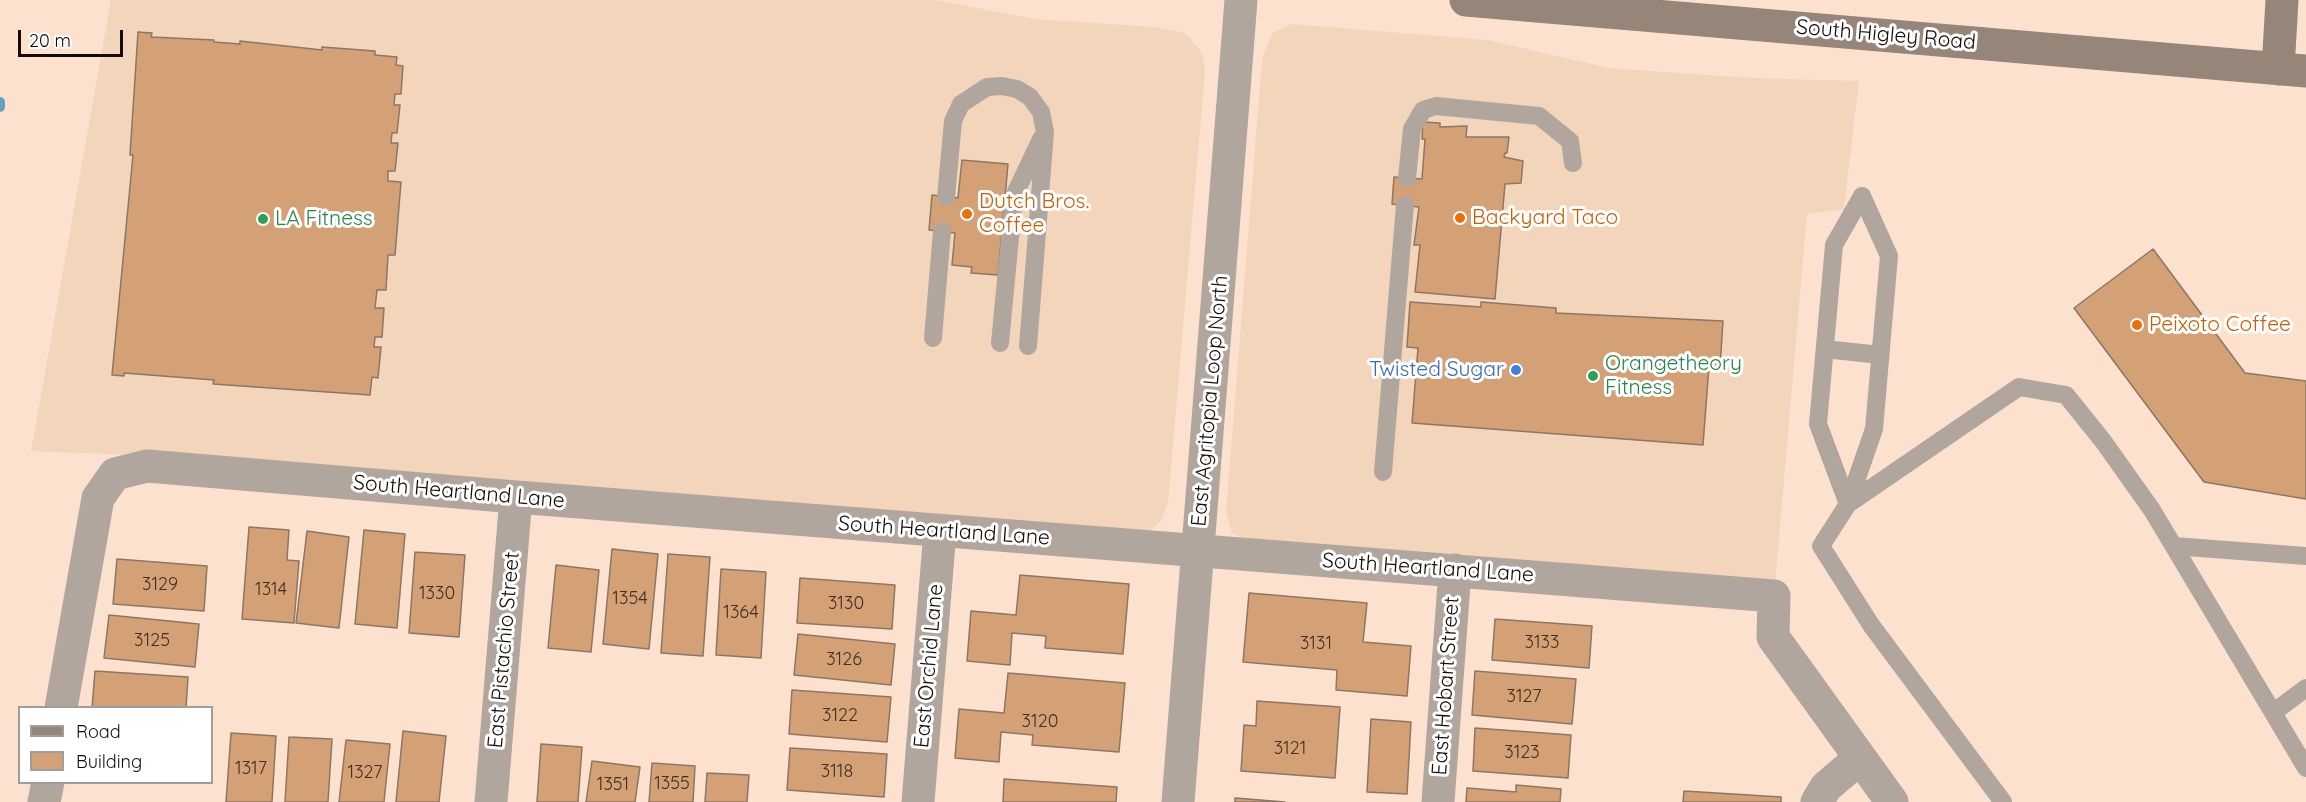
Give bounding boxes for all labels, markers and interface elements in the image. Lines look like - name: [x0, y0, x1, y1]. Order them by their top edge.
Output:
- street label: South Higley Road: [1795, 15, 1977, 55]
- scale bar: [21, 18, 126, 56]
- text: 20 m: [29, 29, 71, 52]
- place label: Dutch Bros. Coffee: [979, 189, 1089, 239]
- place label: Backyard Taco: [1472, 205, 1618, 231]
- place label: LA Fitness: [275, 206, 373, 232]
- marker: Dutch Bros. Coffee: [960, 207, 974, 221]
- marker: Backyard Taco: [1453, 211, 1467, 225]
- marker: LA Fitness: [256, 212, 270, 226]
- street label: East Agritopia Loop North: [1186, 274, 1234, 528]
- place label: Peixoto Coffee: [2149, 312, 2291, 338]
- marker: Peixoto Coffee: [2130, 318, 2144, 332]
- place label: Orangetheory Fitness: [1605, 351, 1742, 401]
- place label: Twisted Sugar: [1369, 357, 1504, 383]
- marker: Twisted Sugar: [1509, 363, 1523, 377]
- marker: Orangetheory Fitness: [1586, 369, 1600, 383]
- street label: South Heartland Lane: [352, 470, 566, 514]
- street label: South Heartland Lane: [837, 511, 1051, 551]
- street label: South Heartland Lane: [1321, 548, 1535, 588]
- street label: East Pistachio Street: [483, 551, 525, 749]
- house number: 3129: [142, 574, 178, 596]
- house number: 1314: [255, 579, 287, 601]
- house number: 1330: [419, 583, 455, 605]
- street label: East Orchid Lane: [909, 583, 949, 749]
- house number: 1354: [612, 588, 648, 610]
- house number: 3130: [828, 593, 864, 615]
- street label: East Hobart Street: [1427, 596, 1465, 776]
- house number: 1364: [723, 602, 759, 624]
- house number: 3125: [134, 630, 170, 652]
- house number: 3133: [1525, 632, 1559, 654]
- house number: 3131: [1300, 633, 1332, 655]
- house number: 3126: [826, 649, 862, 671]
- house number: 3127: [1507, 686, 1541, 708]
- house number: 3122: [822, 705, 858, 727]
- legend: [18, 706, 213, 784]
- house number: 3120: [1022, 711, 1058, 733]
- text: Road: [76, 720, 121, 743]
- house number: 3121: [1274, 738, 1306, 760]
- house number: 3123: [1504, 742, 1540, 764]
- text: Building: [76, 750, 142, 773]
- house number: 1317: [235, 758, 267, 780]
- house number: 3118: [821, 761, 853, 783]
- house number: 1327: [348, 762, 382, 784]
- house number: 1355: [654, 773, 690, 795]
- house number: 1351: [597, 774, 629, 796]

